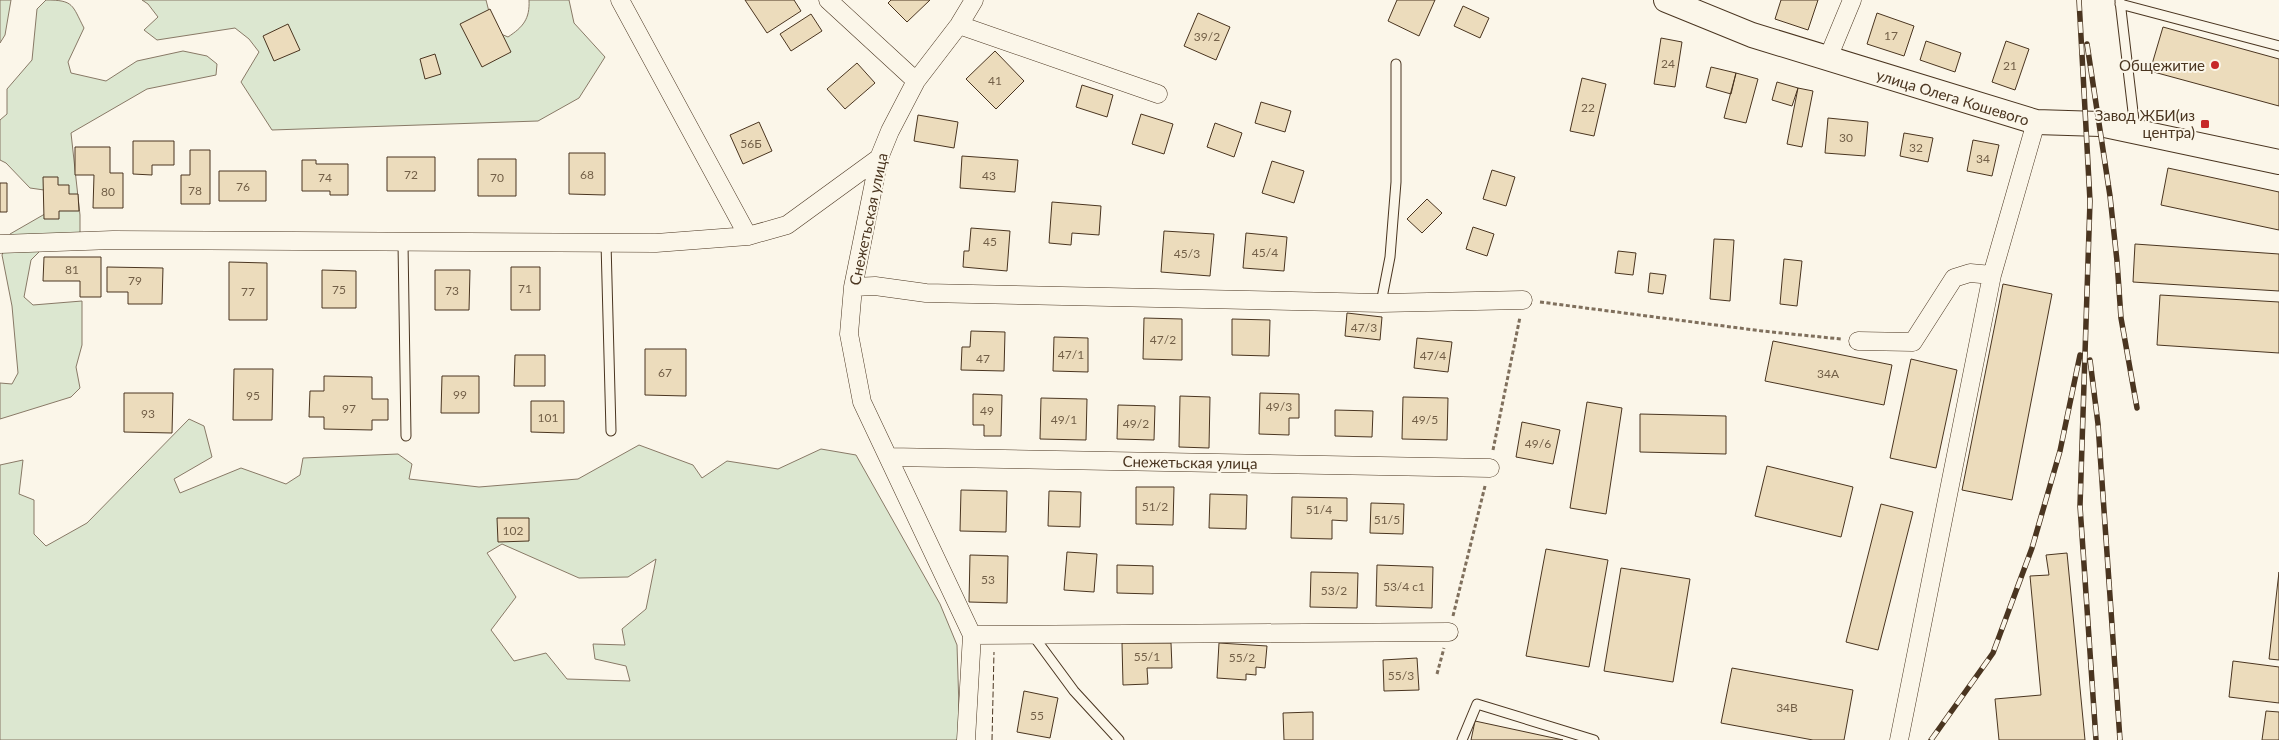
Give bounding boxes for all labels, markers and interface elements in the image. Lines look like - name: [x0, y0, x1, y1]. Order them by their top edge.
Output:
- house number: 17: [1884, 28, 1898, 43]
- house number: 39/2: [1194, 29, 1220, 44]
- house number: 24: [1661, 56, 1675, 71]
- place label: Общежитие: [2119, 56, 2205, 74]
- house number: 21: [2003, 58, 2017, 73]
- marker: Общежитие: [2209, 59, 2221, 71]
- street label: улица Олега Кошевого: [1874, 65, 2032, 129]
- house number: 41: [988, 73, 1002, 88]
- house number: 22: [1581, 100, 1595, 115]
- place label: Завод ЖБИ(из центра): [2095, 106, 2195, 141]
- marker: Завод ЖБИ(из центра): [2199, 118, 2211, 130]
- house number: 30: [1839, 130, 1853, 145]
- house number: 56Б: [740, 136, 762, 151]
- house number: 32: [1909, 140, 1923, 155]
- street label: Снежетьская улица: [845, 151, 891, 287]
- house number: 34: [1976, 151, 1990, 166]
- house number: 72: [404, 167, 418, 182]
- house number: 68: [580, 167, 594, 182]
- house number: 43: [982, 168, 996, 183]
- house number: 74: [318, 170, 332, 185]
- house number: 70: [490, 170, 504, 185]
- house number: 76: [236, 179, 250, 194]
- house number: 78: [188, 183, 202, 198]
- house number: 80: [101, 184, 115, 199]
- house number: 45: [983, 234, 997, 249]
- house number: 45/4: [1252, 245, 1278, 260]
- house number: 45/3: [1174, 246, 1200, 261]
- house number: 81: [65, 262, 79, 277]
- house number: 79: [128, 273, 142, 288]
- house number: 71: [518, 281, 532, 296]
- house number: 75: [332, 282, 346, 297]
- house number: 73: [445, 283, 459, 298]
- house number: 77: [241, 284, 255, 299]
- house number: 47/3: [1351, 320, 1377, 335]
- house number: 47/2: [1150, 332, 1176, 347]
- house number: 47/1: [1058, 347, 1084, 362]
- house number: 47/4: [1420, 348, 1446, 363]
- house number: 47: [976, 351, 990, 366]
- house number: 67: [658, 365, 672, 380]
- house number: 34А: [1817, 366, 1840, 381]
- house number: 99: [453, 387, 467, 402]
- house number: 95: [246, 388, 260, 403]
- house number: 49/3: [1266, 399, 1292, 414]
- house number: 97: [342, 401, 356, 416]
- house number: 49: [980, 403, 994, 418]
- house number: 93: [141, 406, 155, 421]
- house number: 101: [538, 410, 558, 425]
- house number: 49/1: [1051, 412, 1077, 427]
- house number: 49/5: [1412, 412, 1438, 427]
- house number: 49/2: [1123, 416, 1149, 431]
- house number: 49/6: [1525, 436, 1551, 451]
- street label: Снежетьская улица: [1122, 452, 1258, 472]
- house number: 51/2: [1142, 499, 1168, 514]
- house number: 51/4: [1306, 502, 1332, 517]
- house number: 51/5: [1374, 512, 1400, 527]
- house number: 102: [503, 523, 523, 538]
- house number: 53: [981, 572, 995, 587]
- house number: 53/4 с1: [1383, 579, 1425, 594]
- house number: 53/2: [1321, 583, 1347, 598]
- house number: 55/1: [1134, 649, 1160, 664]
- house number: 55/2: [1229, 650, 1255, 665]
- house number: 55/3: [1388, 668, 1414, 683]
- house number: 34В: [1776, 700, 1798, 715]
- house number: 55: [1030, 708, 1044, 723]

